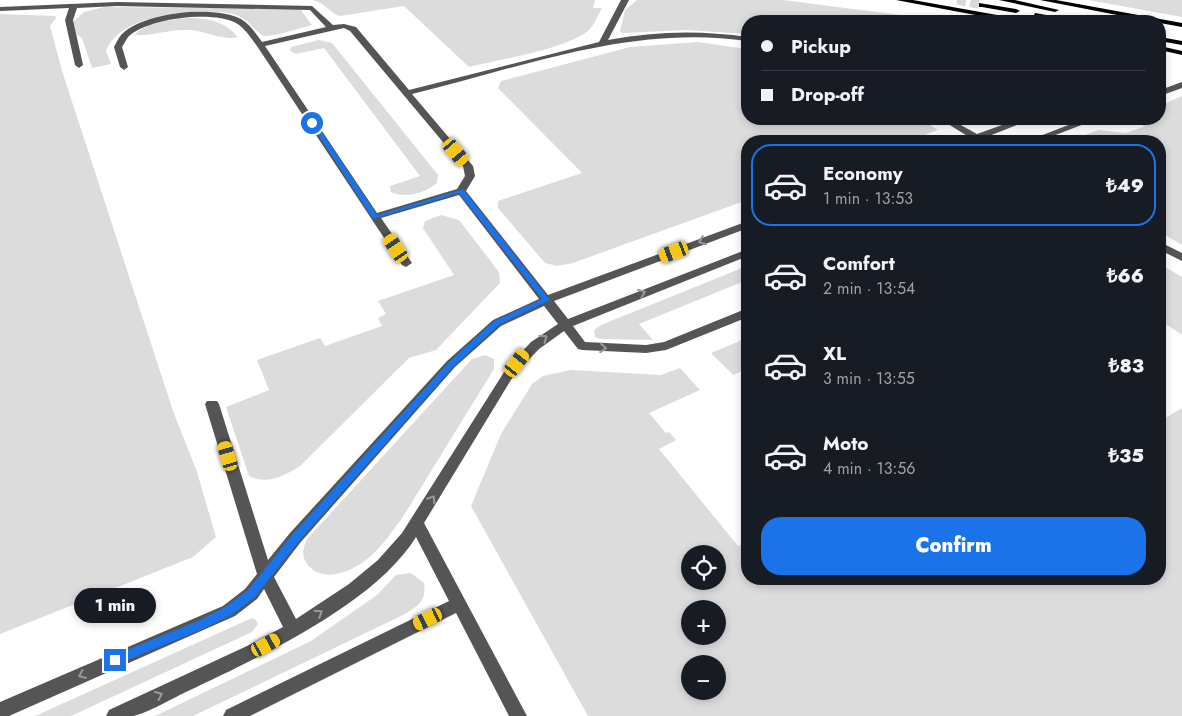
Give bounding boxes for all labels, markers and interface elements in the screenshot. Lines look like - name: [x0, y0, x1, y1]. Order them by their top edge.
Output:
- text: Pickup: [791, 33, 851, 60]
- text: Drop-off: [791, 81, 864, 108]
- route start: [301, 112, 323, 134]
- car: [440, 136, 471, 168]
- text: Economy: [823, 160, 903, 187]
- icon: car: [763, 163, 808, 208]
- text: ₺49: [1106, 172, 1144, 199]
- text: 1 min · 13:53: [823, 187, 913, 210]
- car: [381, 231, 410, 265]
- one-way arrow: [698, 235, 707, 246]
- car: [657, 240, 690, 264]
- text: Comfort: [823, 250, 895, 277]
- icon: car: [763, 253, 808, 298]
- text: ₺66: [1107, 262, 1144, 289]
- text: 2 min · 13:54: [823, 277, 915, 300]
- one-way arrow: [637, 289, 646, 299]
- one-way arrow: [538, 335, 547, 344]
- text: XL: [823, 340, 846, 367]
- one-way arrow: [599, 342, 607, 353]
- icon: car: [763, 343, 808, 388]
- car: [501, 347, 532, 379]
- text: ₺83: [1109, 352, 1144, 379]
- text: 3 min · 13:55: [823, 367, 915, 390]
- text: Moto: [823, 430, 868, 457]
- icon: car: [763, 433, 808, 478]
- car: [216, 439, 239, 473]
- text: ₺35: [1108, 442, 1144, 469]
- text: 4 min · 13:56: [823, 457, 916, 480]
- one-way arrow: [426, 496, 435, 505]
- button: Confirm: [761, 517, 1146, 575]
- map controls: [681, 545, 726, 700]
- button: locate: [681, 545, 726, 590]
- callout: 1 min: [74, 588, 156, 622]
- text: 1 min: [95, 594, 135, 617]
- button: +: [681, 600, 726, 645]
- car: [411, 606, 444, 632]
- one-way arrow: [313, 610, 323, 619]
- car: [249, 631, 282, 659]
- route end: [104, 649, 126, 671]
- button: −: [681, 655, 726, 700]
- one-way arrow: [78, 668, 87, 679]
- one-way arrow: [154, 691, 163, 702]

